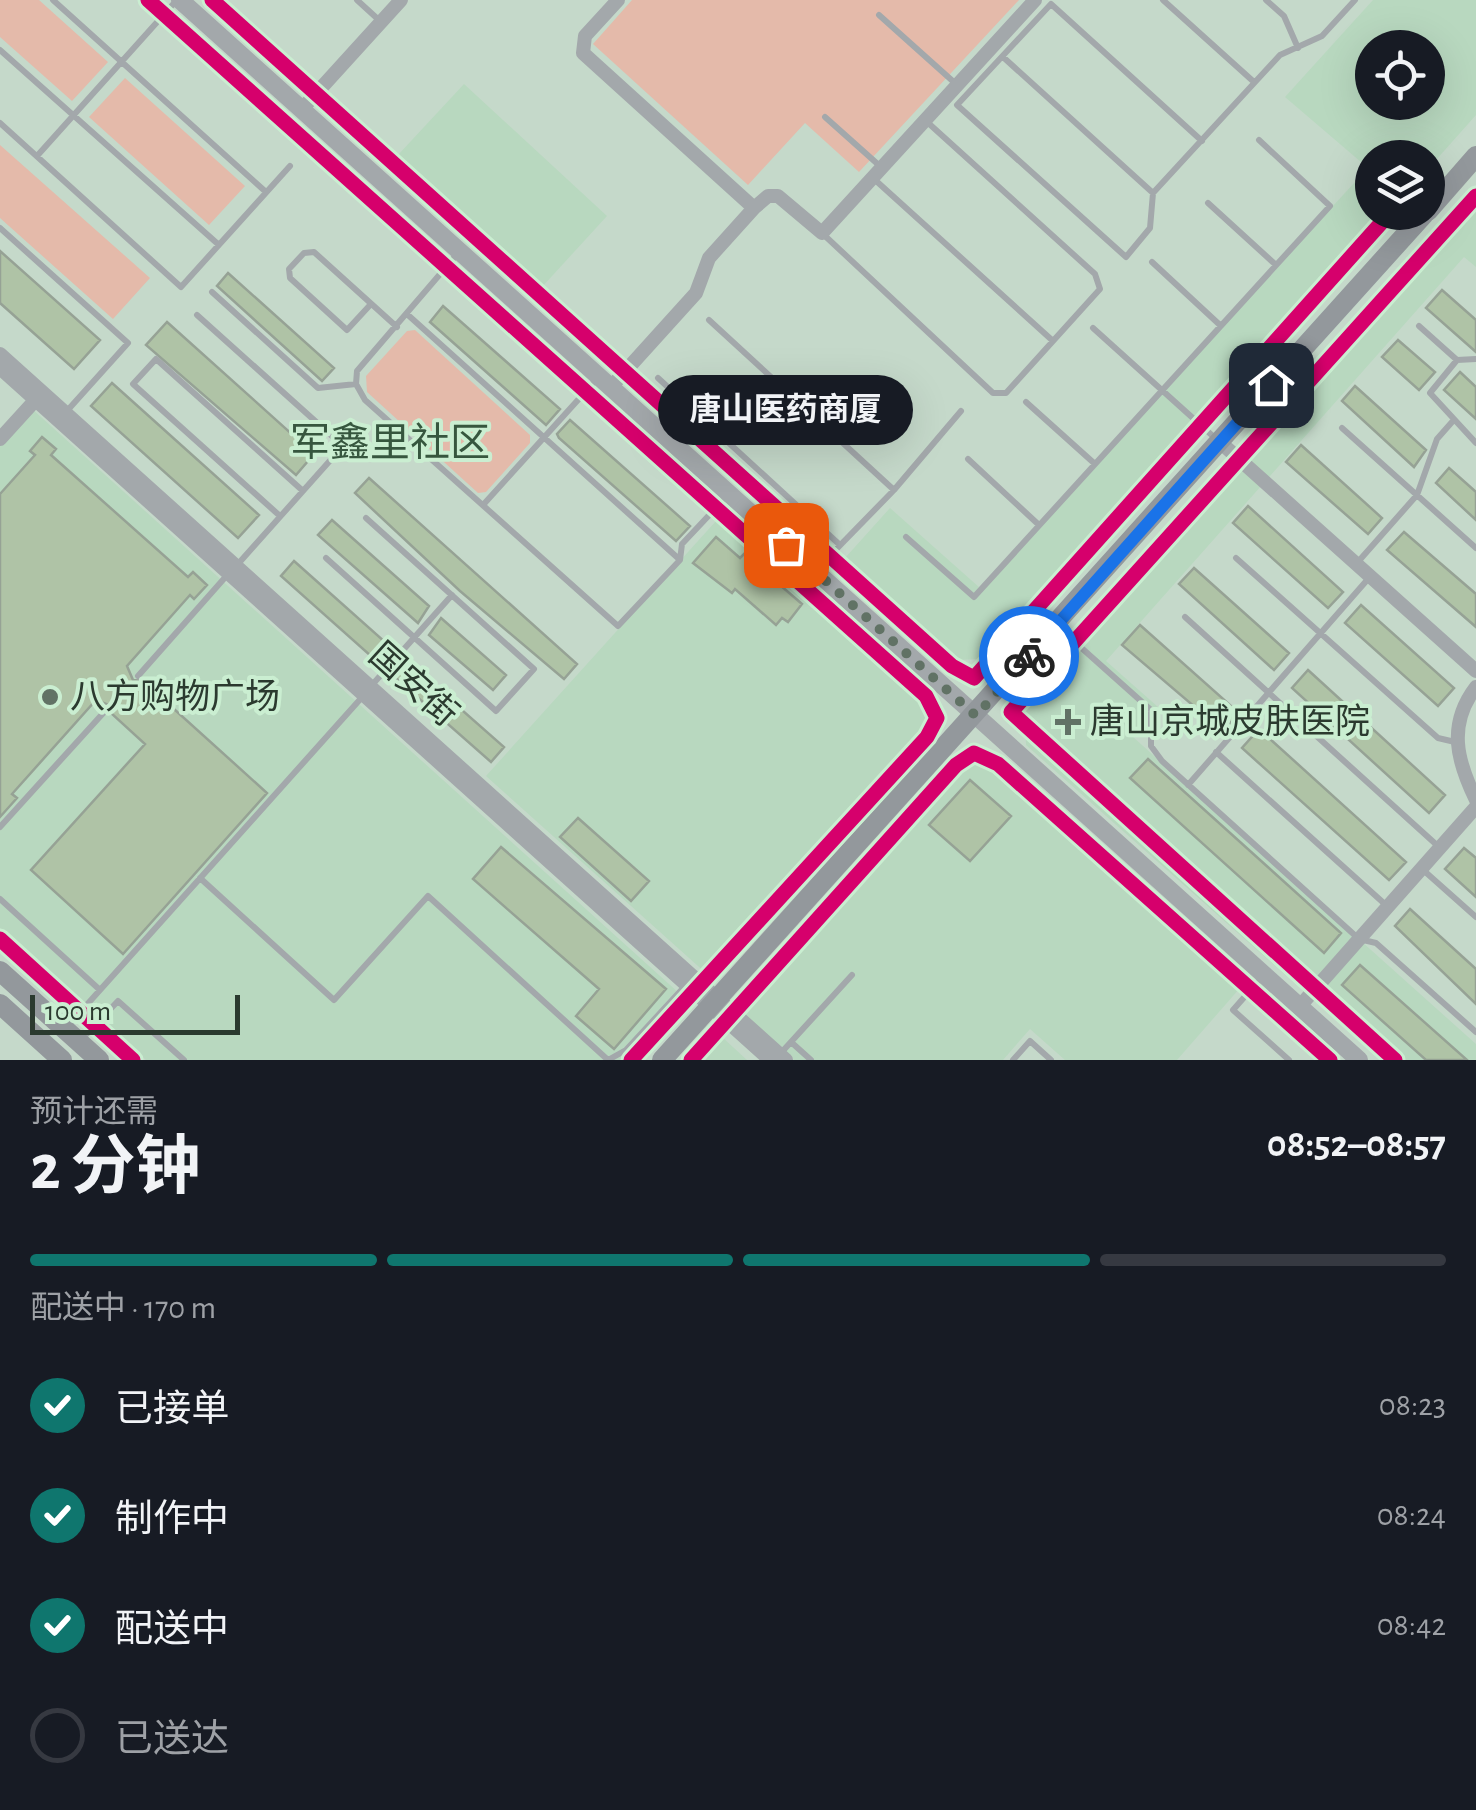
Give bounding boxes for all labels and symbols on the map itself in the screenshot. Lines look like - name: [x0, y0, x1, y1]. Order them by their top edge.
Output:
- pin: [1229, 343, 1314, 428]
- callout: 唐山医药商厦: [658, 375, 914, 445]
- district label: 军鑫里社区: [290, 421, 490, 464]
- pin: [744, 503, 829, 588]
- courier: [979, 606, 1079, 706]
- street label: 国安街: [362, 635, 465, 733]
- place label: 八方购物广场: [70, 678, 280, 715]
- marker: 八方购物广场: [39, 686, 61, 708]
- place label: 唐山京城皮肤医院: [1090, 702, 1370, 740]
- marker: 唐山京城皮肤医院: [1055, 709, 1081, 735]
- scale bar: [30, 990, 240, 1034]

